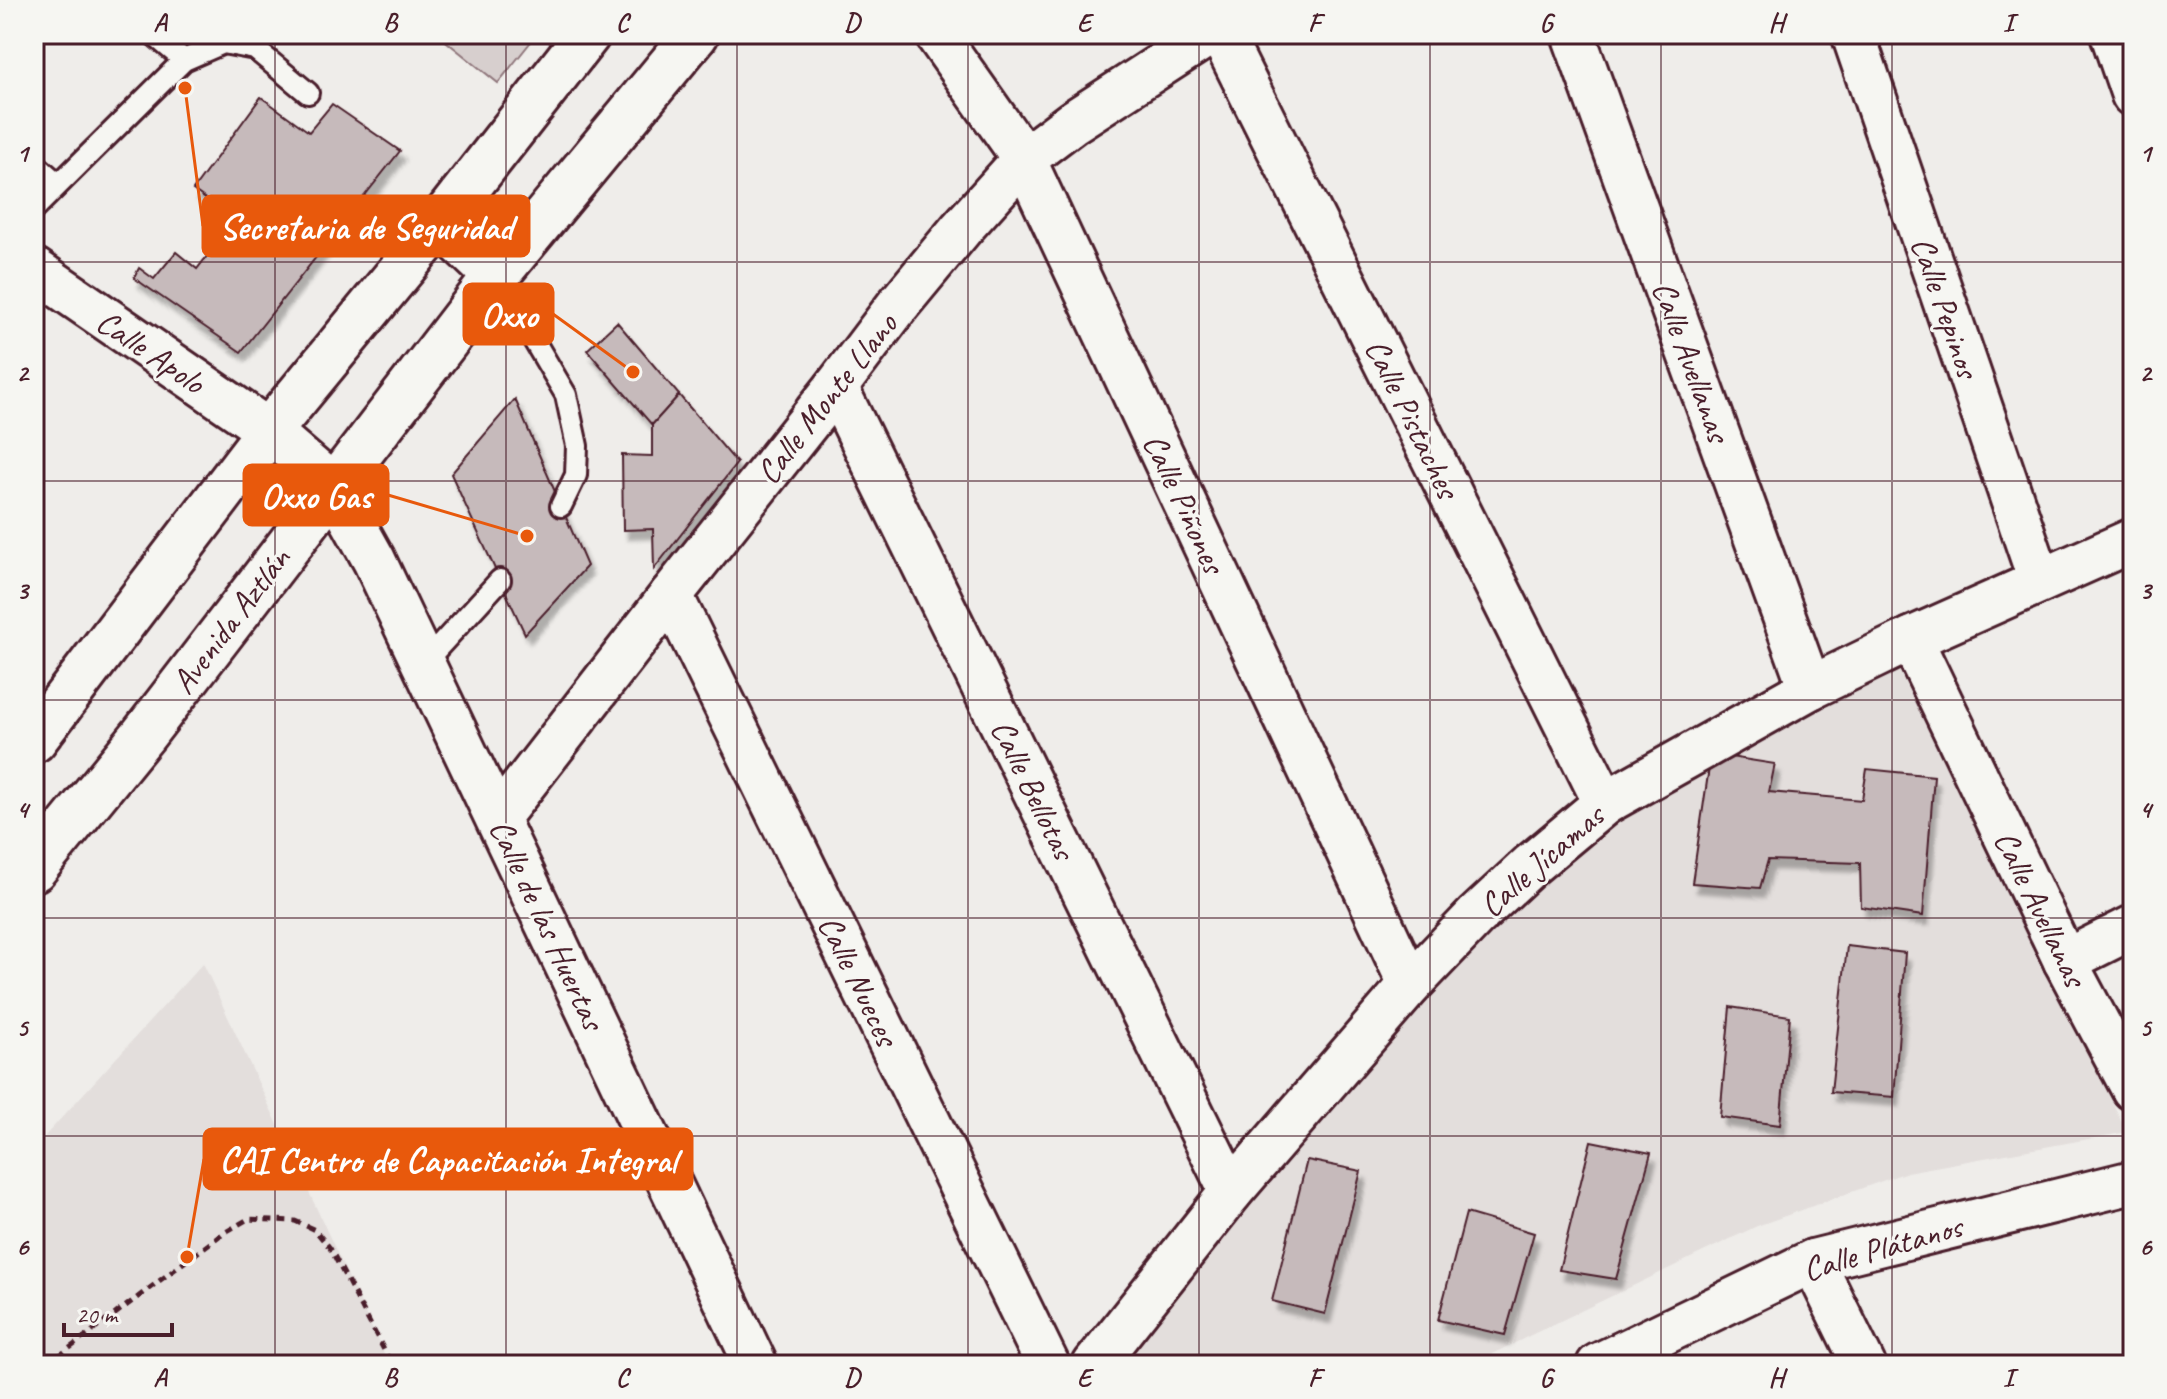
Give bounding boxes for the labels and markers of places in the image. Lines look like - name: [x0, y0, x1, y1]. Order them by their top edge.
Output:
- callout: Secretaria de Seguridad: [203, 196, 529, 256]
- callout: Oxxo: [464, 284, 553, 344]
- callout: Oxxo Gas: [244, 465, 388, 525]
- callout: CAI Centro de Capacitación Integral: [204, 1129, 692, 1189]

